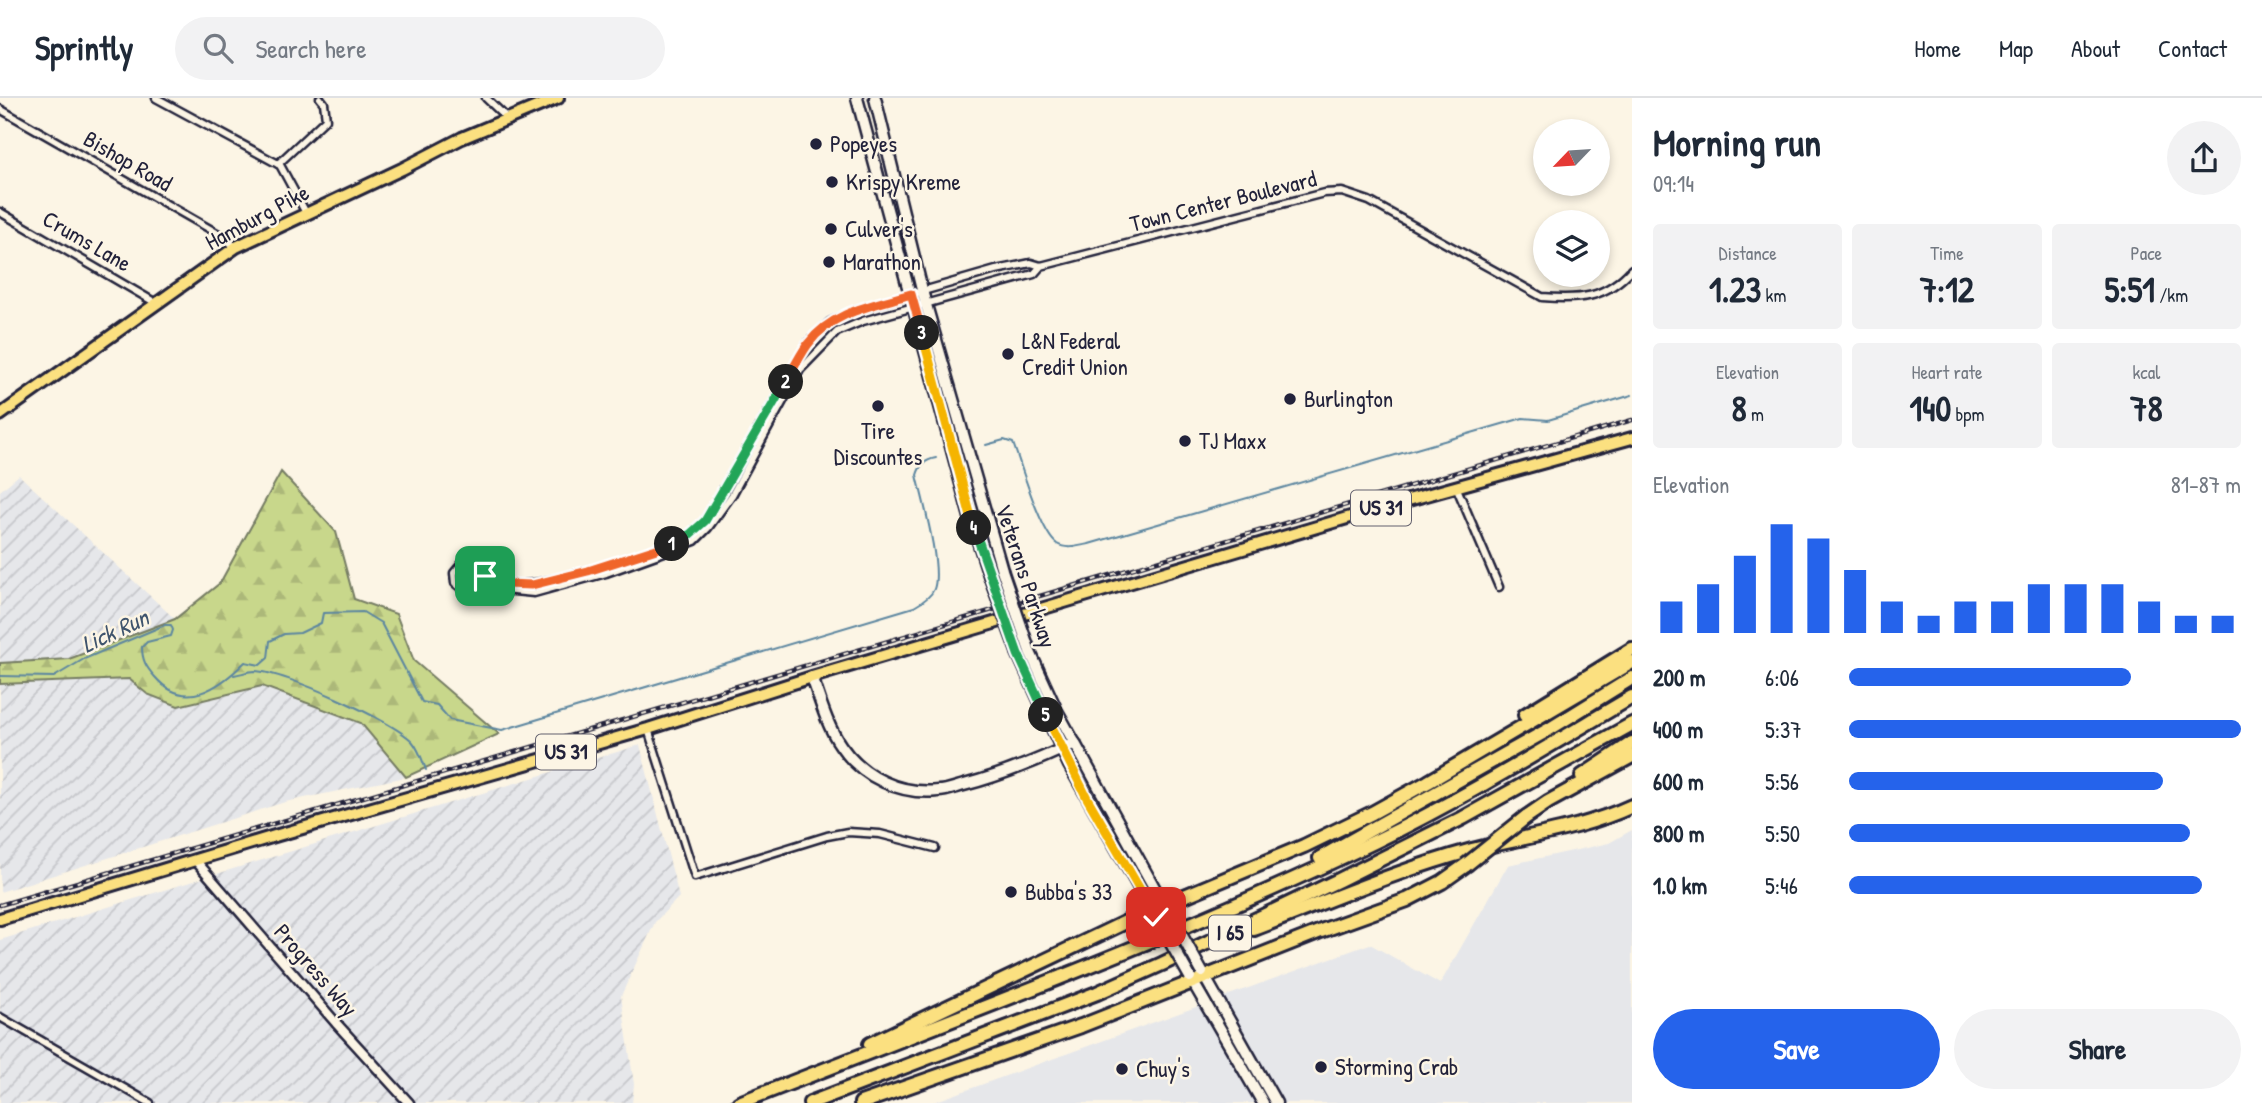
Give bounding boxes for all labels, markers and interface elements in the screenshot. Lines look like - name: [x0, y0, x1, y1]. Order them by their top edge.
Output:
- search box: [175, 17, 665, 80]
- text: Sprintly: [35, 26, 133, 70]
- icon: search: [199, 29, 237, 67]
- text: Search here: [255, 31, 366, 66]
- text: Home: [1914, 32, 1961, 64]
- text: Map: [1999, 32, 2033, 64]
- text: About: [2071, 32, 2120, 64]
- text: Contact: [2158, 32, 2227, 64]
- text: Morning run: [1653, 116, 1821, 168]
- north arrow: [1533, 119, 1610, 196]
- map controls: [1533, 119, 1610, 287]
- button: share: [2167, 121, 2241, 195]
- street label: Bishop Road: [78, 123, 178, 198]
- place label: Popeyes: [830, 128, 897, 159]
- marker: Popeyes: [808, 136, 824, 152]
- street label: Town Center Boulevard: [1126, 162, 1319, 239]
- place label: Krispy Kreme: [846, 166, 961, 197]
- text: 09:14: [1653, 168, 1694, 199]
- marker: Krispy Kreme: [824, 174, 840, 190]
- street label: Hamburg Pike: [199, 176, 314, 257]
- street label: Crums Lane: [37, 203, 137, 278]
- button: layers: [1533, 210, 1610, 287]
- place label: Culver's: [845, 213, 913, 244]
- marker: Culver's: [823, 221, 839, 237]
- text: Distance: [1719, 240, 1777, 266]
- text: Time: [1930, 240, 1964, 266]
- text: Pace: [2131, 240, 2162, 266]
- place label: Marathon: [843, 246, 921, 277]
- marker: Marathon: [821, 254, 837, 270]
- text: 1.23: [1709, 266, 1761, 313]
- text: 7:12: [1920, 266, 1974, 313]
- text: 5:51: [2104, 266, 2155, 313]
- text: km: [1761, 282, 1786, 308]
- text: /km: [2155, 282, 2188, 308]
- pin: 3: [904, 316, 940, 350]
- text: 3: [917, 319, 926, 345]
- place label: L&N Federal Credit Union: [1022, 325, 1128, 382]
- marker: L&N Federal Credit Union: [1000, 346, 1016, 362]
- text: Elevation: [1716, 359, 1779, 385]
- text: Heart rate: [1912, 359, 1982, 385]
- text: kcal: [2132, 359, 2160, 385]
- pin: 2: [768, 364, 804, 400]
- text: 2: [781, 368, 790, 394]
- place label: Burlington: [1304, 383, 1393, 414]
- text: 8: [1731, 385, 1747, 432]
- text: 140: [1910, 385, 1951, 432]
- text: 78: [2130, 385, 2163, 432]
- marker: Burlington: [1282, 391, 1298, 407]
- marker: Tire Discountes: [870, 398, 886, 414]
- text: m: [1747, 401, 1764, 427]
- text: bpm: [1951, 401, 1984, 427]
- place label: Tire Discountes: [834, 415, 922, 472]
- place label: TJ Maxx: [1199, 425, 1267, 456]
- marker: TJ Maxx: [1177, 433, 1193, 449]
- text: Elevation: [1653, 469, 1729, 500]
- text: 81–87 m: [2171, 469, 2241, 500]
- road number: US 31: [1351, 490, 1411, 526]
- street label: Veterans Parkway: [989, 500, 1064, 652]
- pin: 4: [956, 510, 992, 546]
- text: 4: [970, 514, 977, 540]
- pin: 1: [654, 526, 690, 562]
- text: 1: [668, 530, 675, 556]
- pin: [455, 546, 515, 606]
- icon: arrive: [466, 557, 504, 595]
- water label: Lick Run: [76, 600, 155, 659]
- text: 200 m: [1653, 662, 1705, 693]
- text: 6:06: [1765, 662, 1799, 693]
- pin: 5: [1028, 698, 1064, 732]
- text: 5: [1041, 701, 1050, 727]
- text: 400 m: [1653, 714, 1703, 745]
- text: 5:37: [1765, 714, 1802, 745]
- road number: US 31: [536, 734, 596, 770]
- text: 600 m: [1653, 766, 1704, 797]
- text: 5:56: [1765, 766, 1799, 797]
- text: 800 m: [1653, 818, 1705, 849]
- text: 5:50: [1765, 818, 1800, 849]
- text: 1.0 km: [1653, 870, 1707, 901]
- text: 5:46: [1765, 870, 1798, 901]
- place label: Bubba's 33: [1025, 876, 1112, 907]
- marker: Bubba's 33: [1003, 884, 1019, 900]
- pin: [1126, 887, 1186, 947]
- icon: check: [1137, 898, 1175, 936]
- road number: I 65: [1209, 916, 1251, 950]
- street label: Progress Way: [267, 917, 365, 1023]
- button: Save: [1653, 1009, 1940, 1089]
- button: Share: [1954, 1009, 2241, 1089]
- place label: Storming Crab: [1335, 1051, 1458, 1082]
- place label: Chuy's: [1136, 1053, 1190, 1084]
- marker: Storming Crab: [1313, 1059, 1329, 1075]
- marker: Chuy's: [1114, 1061, 1130, 1077]

